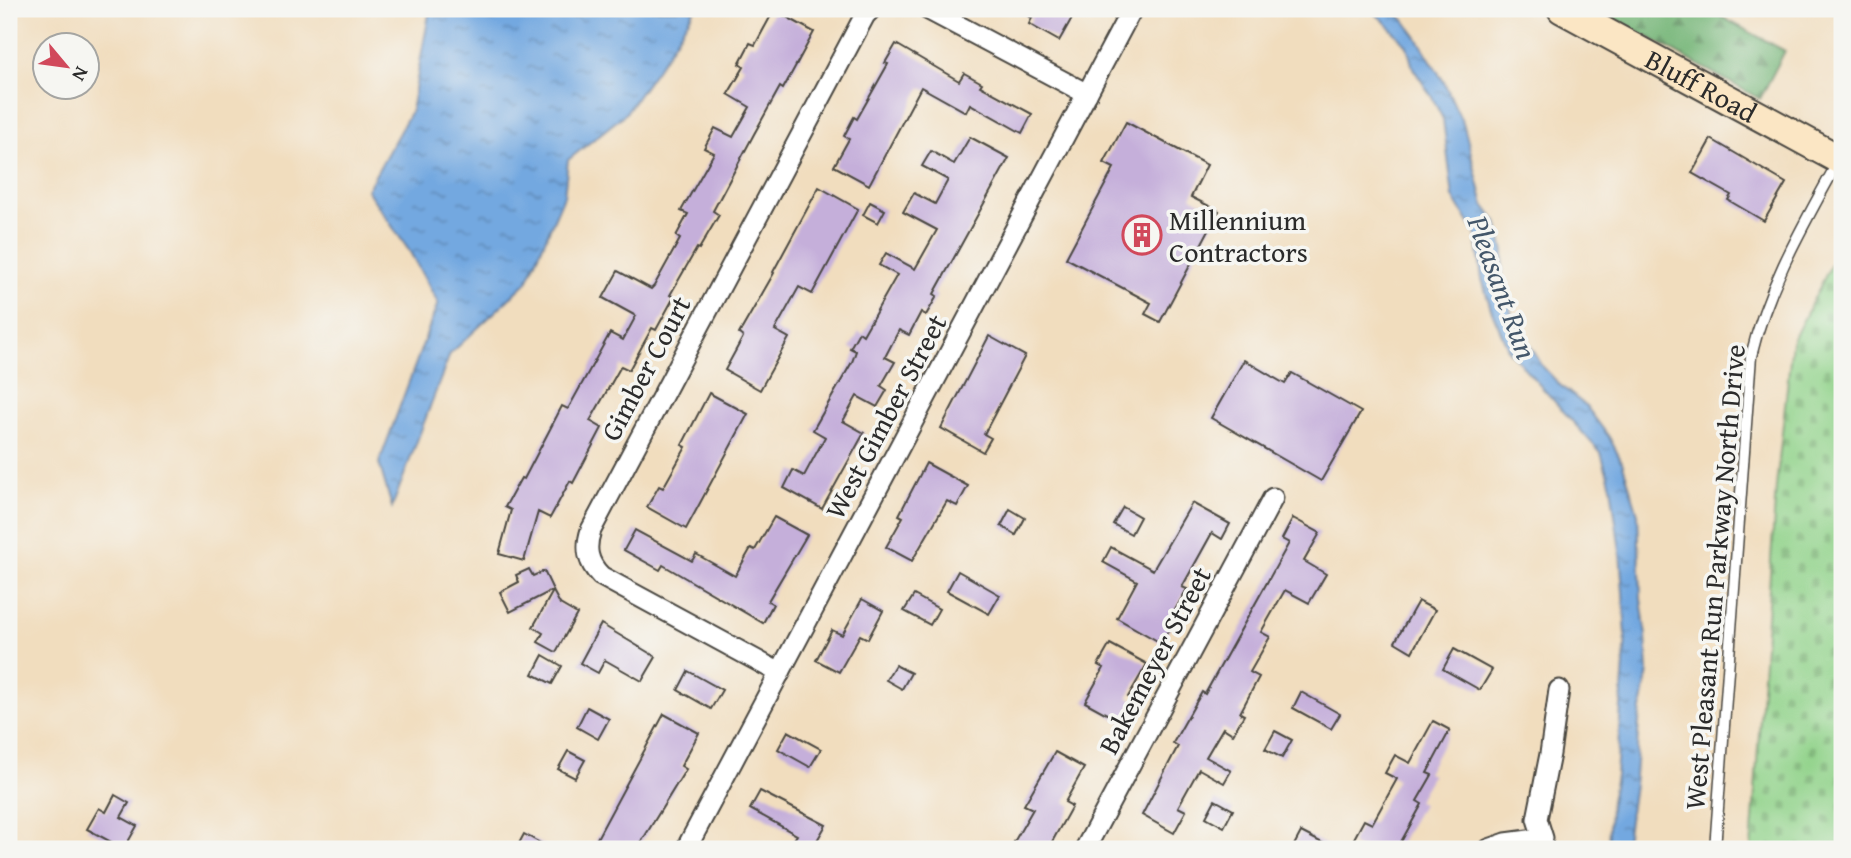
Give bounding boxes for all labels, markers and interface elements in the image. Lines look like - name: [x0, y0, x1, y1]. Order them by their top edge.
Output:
- north arrow: [32, 32, 102, 102]
- street label: Bluff Road: [1639, 38, 1765, 132]
- text: N: [65, 62, 96, 87]
- place label: Millennium Contractors: [1169, 199, 1308, 272]
- water label: Pleasant Run: [1456, 208, 1549, 365]
- building icon: Millennium Contractors: [1121, 214, 1163, 256]
- street label: Gimber Court: [590, 288, 700, 448]
- street label: West Gimber Street: [814, 306, 956, 526]
- street label: West Pleasant Run Parkway North Drive: [1673, 343, 1755, 811]
- street label: Bakemeyer Street: [1087, 559, 1221, 761]

